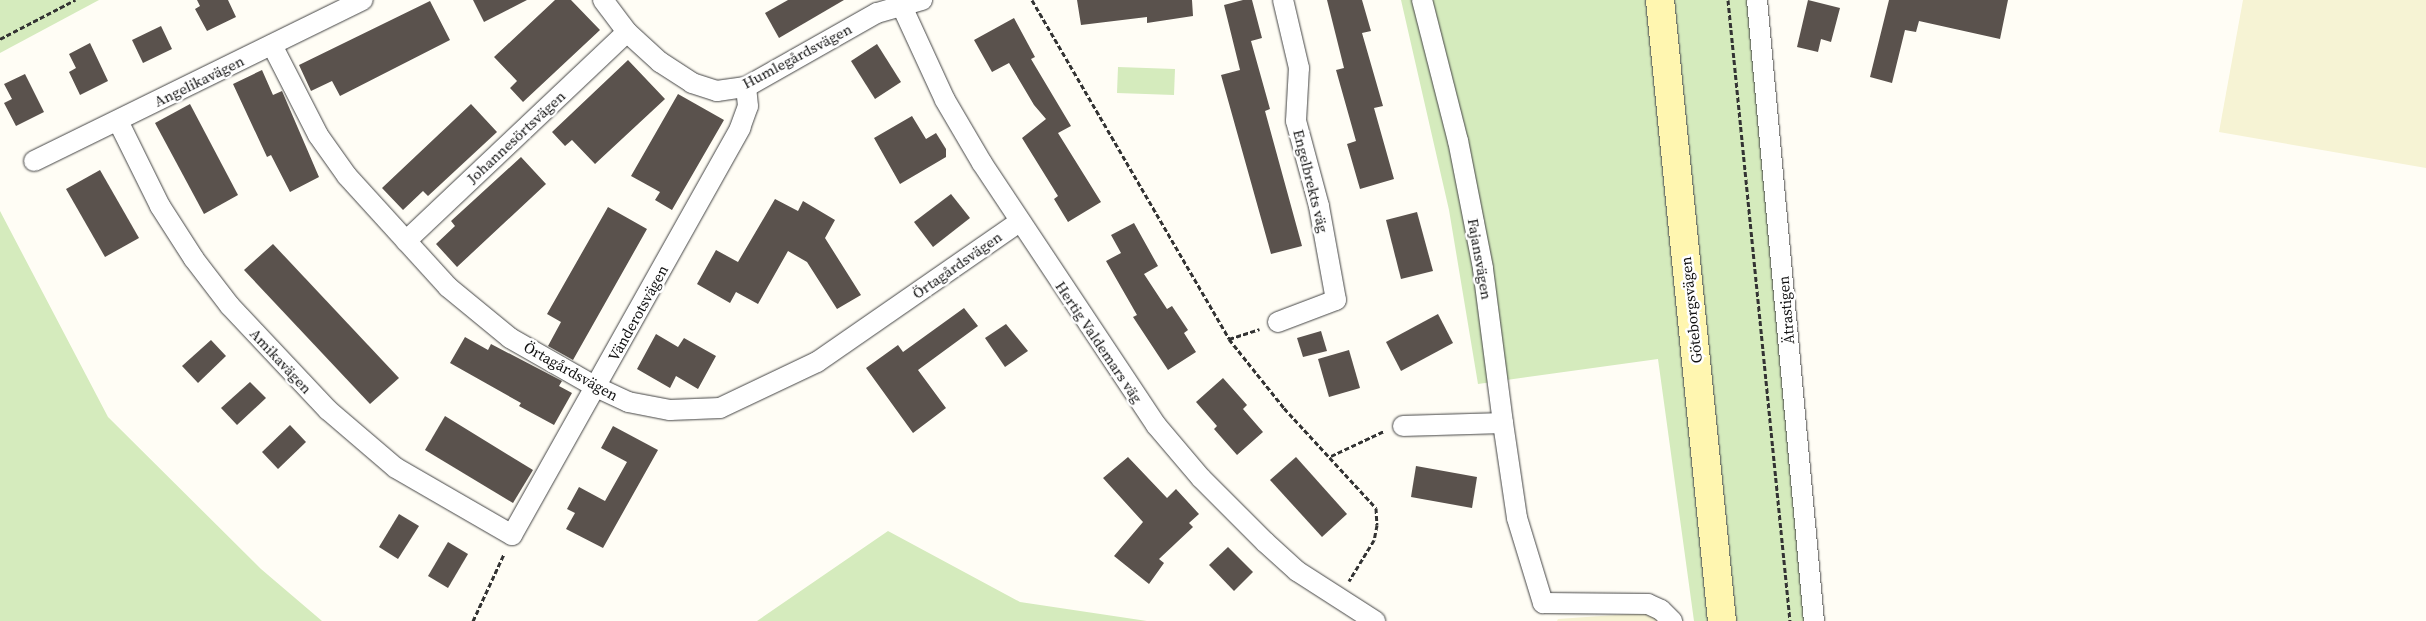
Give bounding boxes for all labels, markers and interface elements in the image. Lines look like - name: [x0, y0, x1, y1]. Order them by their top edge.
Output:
- street label: Humlegårdsvägen: [739, 20, 855, 92]
- street label: Angelikavägen: [151, 51, 247, 111]
- street label: Johannesörtsvägen: [463, 87, 569, 187]
- street label: Engelbrekts väg: [1289, 128, 1333, 234]
- street label: Fajansvägen: [1464, 217, 1496, 301]
- street label: Örtagårdsvägen: [909, 228, 1005, 302]
- street label: Göteborgsvägen: [1676, 256, 1706, 364]
- street label: Vänderotsvägen: [604, 262, 672, 364]
- street label: Ätrastigen: [1774, 275, 1798, 345]
- street label: Hertig Valdemars väg: [1051, 278, 1147, 406]
- street label: Amikavägen: [246, 325, 316, 397]
- street label: Örtagårdsvägen: [521, 338, 621, 404]

